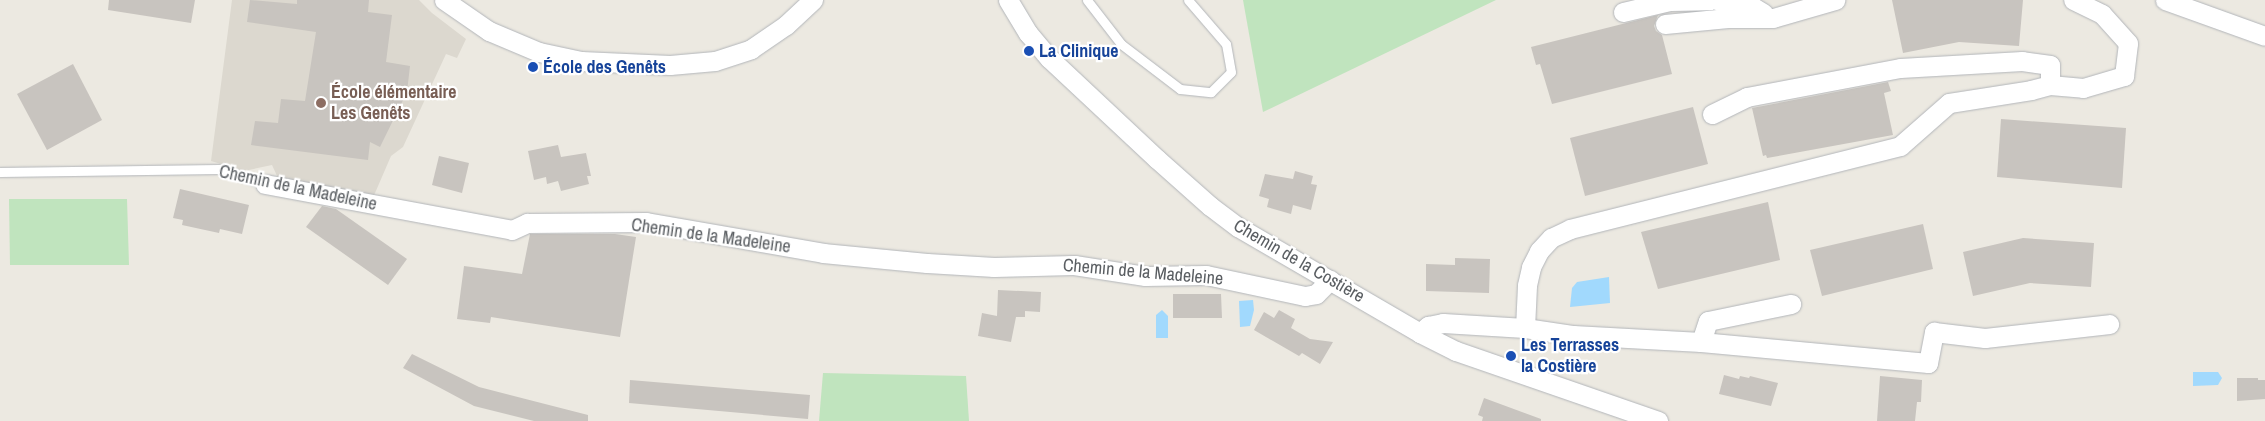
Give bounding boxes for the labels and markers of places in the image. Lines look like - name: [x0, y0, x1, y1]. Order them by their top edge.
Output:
- place label: La Clinique: [1039, 40, 1119, 62]
- marker: La Clinique: [1023, 45, 1035, 57]
- place label: École des Genêts: [543, 56, 666, 78]
- marker: École des Genêts: [527, 61, 539, 73]
- place label: École élémentaire Les Genêts: [331, 82, 457, 125]
- marker: École élémentaire Les Genêts: [315, 97, 327, 109]
- place label: Les Terrasses la Costière: [1521, 335, 1619, 378]
- marker: Les Terrasses la Costière: [1505, 350, 1517, 362]

